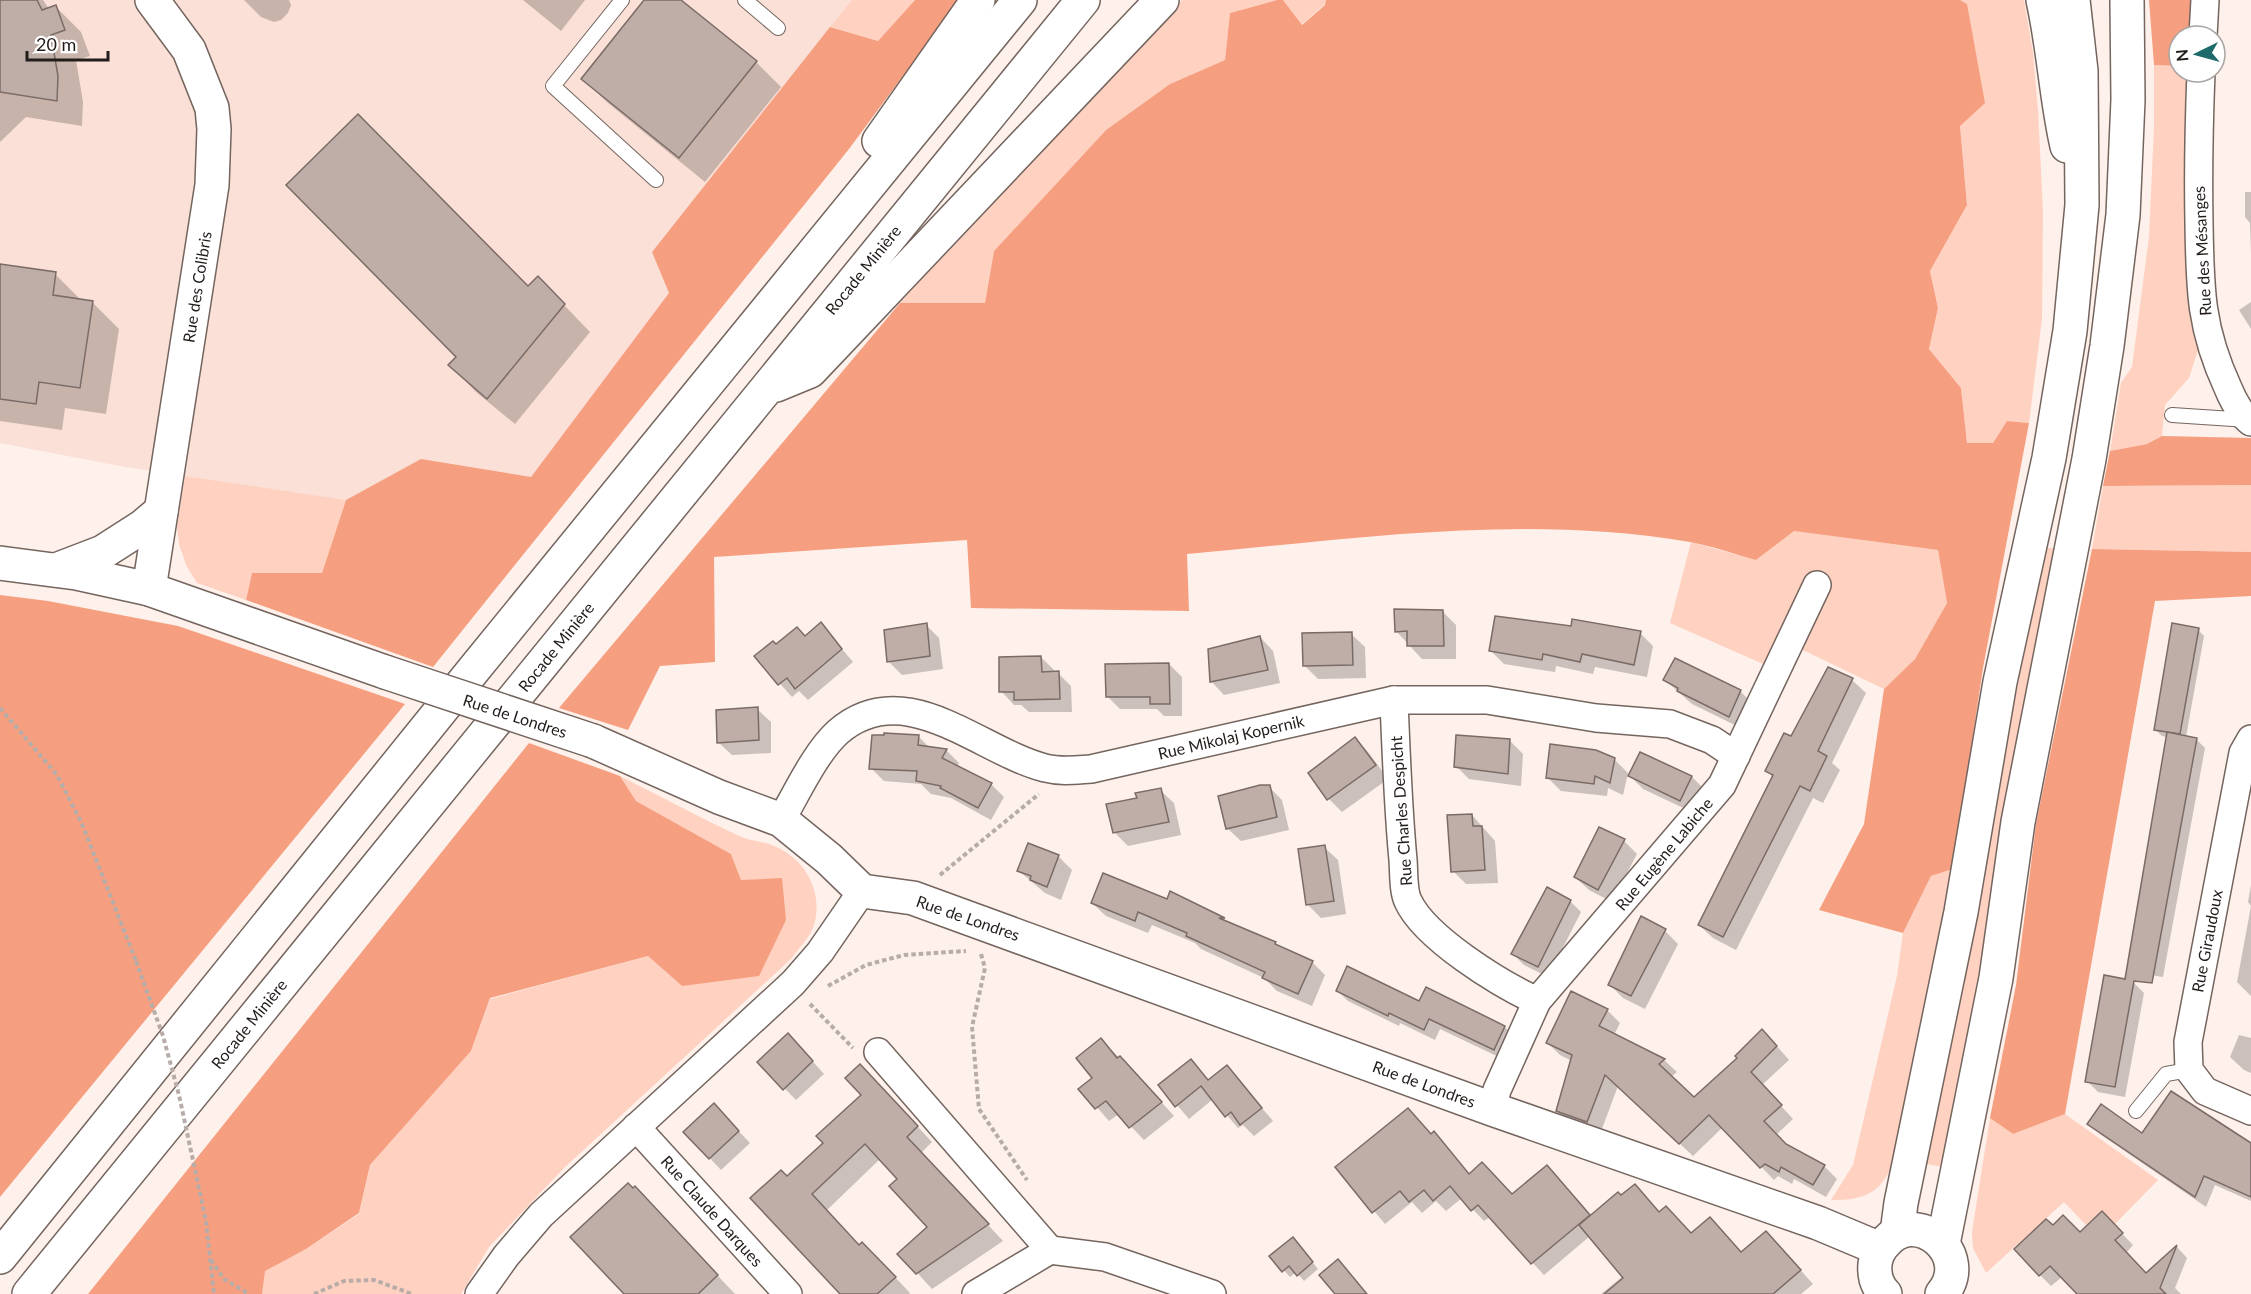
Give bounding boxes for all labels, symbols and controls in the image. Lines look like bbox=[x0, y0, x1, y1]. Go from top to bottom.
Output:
scale bar bbox=[27, 24, 108, 62]
north arrow bbox=[2167, 24, 2227, 84]
text: 20 m bbox=[36, 33, 76, 55]
text: N bbox=[2172, 48, 2192, 62]
street label: Rue des Mésanges bbox=[2189, 186, 2214, 316]
street label: Rocade Minière bbox=[821, 221, 904, 318]
street label: Rue des Colibris bbox=[178, 230, 215, 344]
street label: Rocade Minière bbox=[514, 598, 597, 695]
street label: Rue de Londres bbox=[461, 690, 570, 741]
street label: Rue Mikolaj Kopernik bbox=[1156, 710, 1307, 763]
street label: Rue Charles Despicht bbox=[1386, 735, 1415, 887]
street label: Rue Eugène Labiche bbox=[1611, 794, 1716, 914]
street label: Rue Giraudoux bbox=[2187, 888, 2226, 994]
street label: Rue de Londres bbox=[914, 891, 1022, 944]
street label: Rocade Minière bbox=[207, 975, 290, 1072]
street label: Rue de Londres bbox=[1370, 1056, 1478, 1111]
street label: Rue Claude Darques bbox=[658, 1151, 767, 1270]

